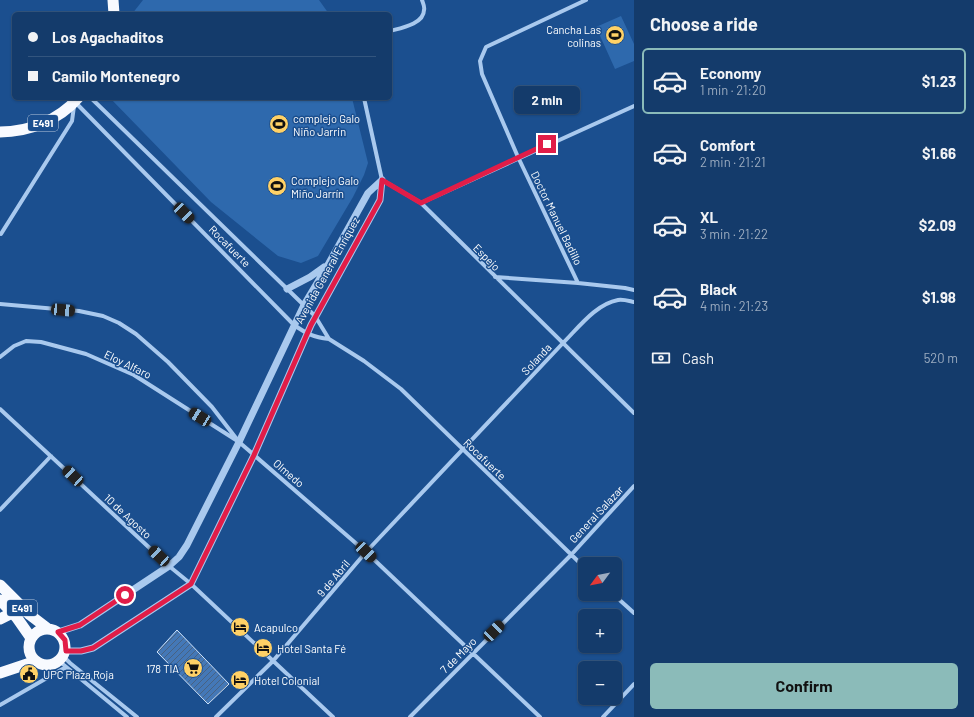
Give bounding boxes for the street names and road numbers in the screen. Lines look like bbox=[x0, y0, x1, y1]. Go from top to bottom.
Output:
road number: E491 bbox=[28, 115, 58, 131]
street label: Doctor Manuel Badillo bbox=[529, 169, 585, 267]
street label: Avenida General Enríquez bbox=[292, 214, 362, 326]
street label: Rocafuerte bbox=[206, 222, 254, 270]
street label: Espejo bbox=[471, 241, 503, 273]
street label: Solanda bbox=[518, 341, 554, 377]
street label: Eloy Alfaro bbox=[102, 347, 154, 381]
street label: Rocafuerte bbox=[461, 436, 509, 482]
street label: Olmedo bbox=[271, 456, 307, 490]
street label: General Salazar bbox=[566, 483, 626, 545]
street label: 10 de Agosto bbox=[102, 491, 154, 541]
street label: 9 de Abril bbox=[314, 557, 352, 599]
road number: E491 bbox=[7, 600, 37, 616]
street label: 7 de Mayo bbox=[437, 634, 479, 676]

